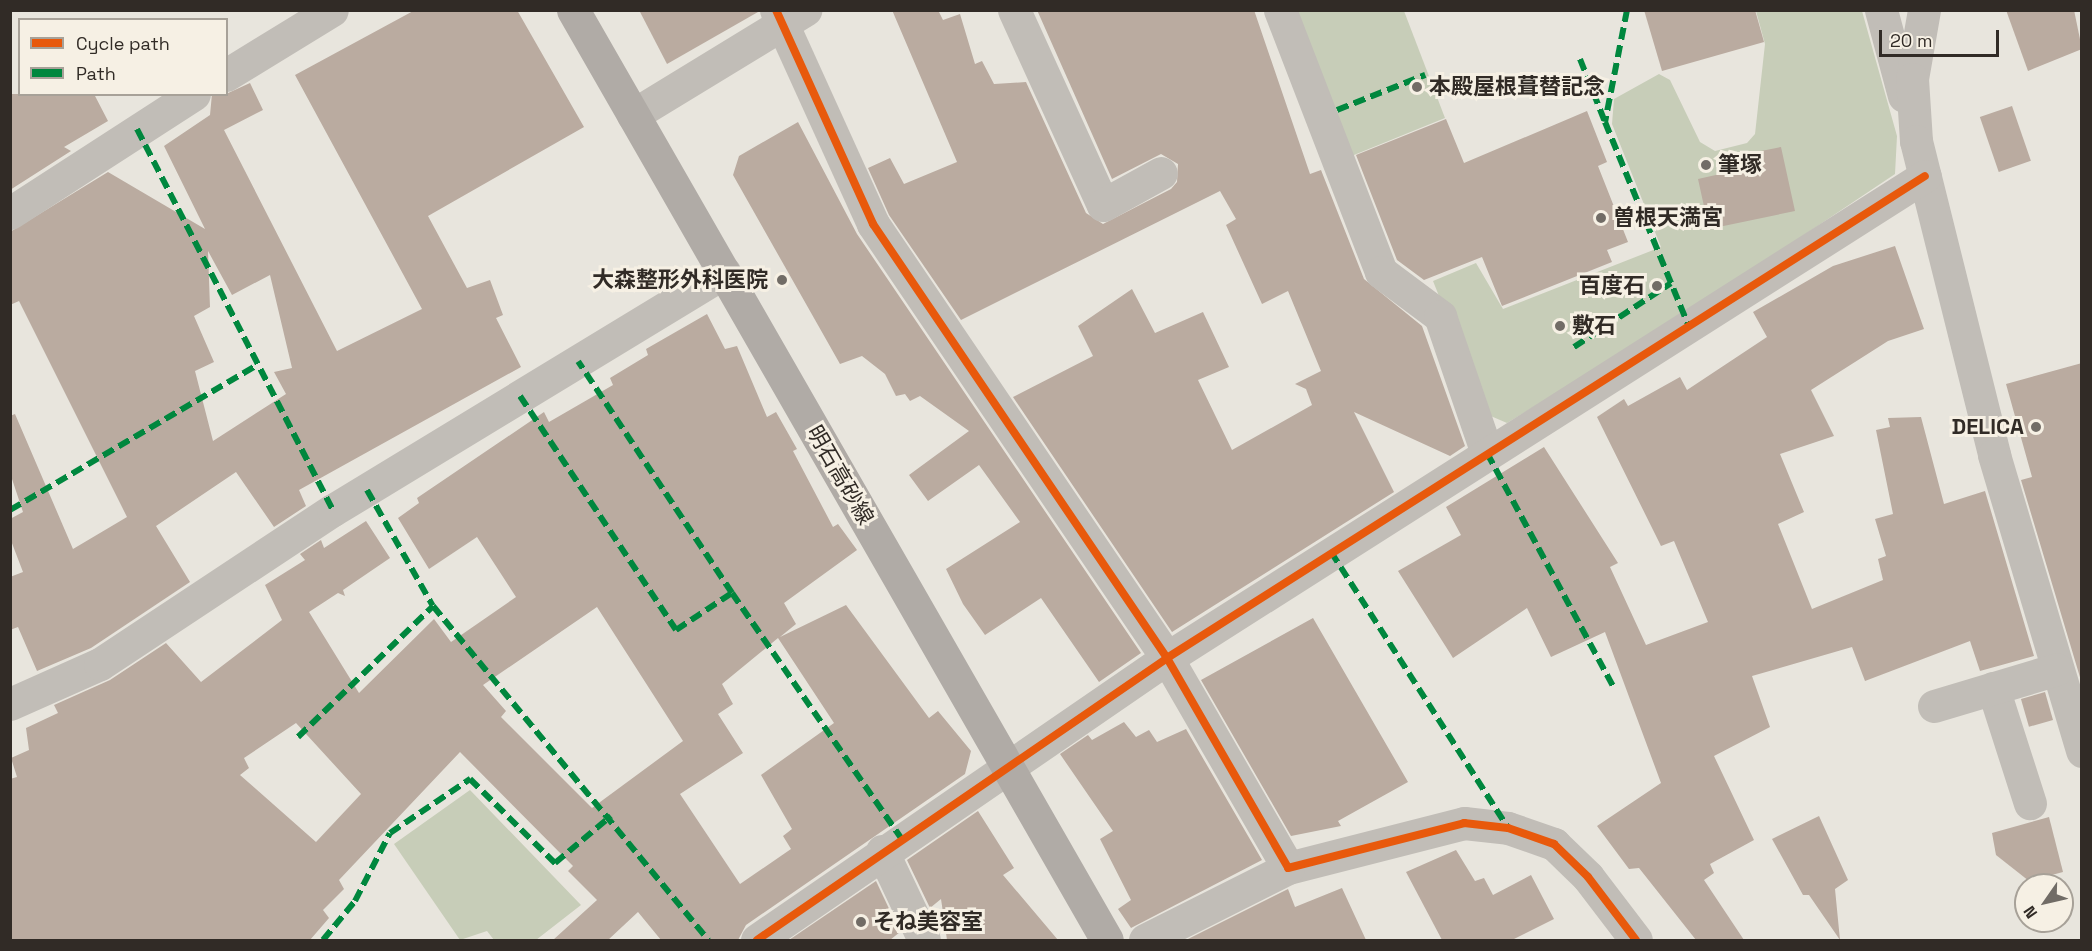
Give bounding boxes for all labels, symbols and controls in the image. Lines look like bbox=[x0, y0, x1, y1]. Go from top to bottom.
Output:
legend bbox=[18, 18, 228, 96]
scale bar bbox=[1882, 18, 2002, 56]
text: 20 m bbox=[1890, 29, 1933, 52]
text: Cycle path bbox=[76, 32, 170, 55]
text: Path bbox=[76, 62, 116, 85]
place label: 本殿屋根葺替記念 bbox=[1429, 74, 1605, 100]
marker: 本殿屋根葺替記念 bbox=[1410, 80, 1424, 94]
place label: 筆塚 bbox=[1718, 152, 1762, 178]
marker: 筆塚 bbox=[1699, 158, 1713, 172]
place label: 曽根天満宮 bbox=[1613, 205, 1723, 231]
marker: 曽根天満宮 bbox=[1594, 211, 1608, 225]
place label: 大森整形外科医院 bbox=[592, 267, 768, 293]
marker: 大森整形外科医院 bbox=[773, 271, 791, 289]
place label: 百度石 bbox=[1579, 273, 1645, 299]
marker: 百度石 bbox=[1650, 279, 1664, 293]
place label: 敷石 bbox=[1572, 313, 1616, 339]
marker: 敷石 bbox=[1553, 319, 1567, 333]
place label: DELICA bbox=[1951, 414, 2024, 440]
marker: DELICA bbox=[2029, 420, 2043, 434]
street label: 明石高砂線 bbox=[801, 421, 879, 529]
north arrow bbox=[2014, 873, 2074, 933]
text: N bbox=[2019, 902, 2042, 923]
place label: そね美容室 bbox=[873, 909, 983, 935]
marker: そね美容室 bbox=[854, 915, 868, 929]

